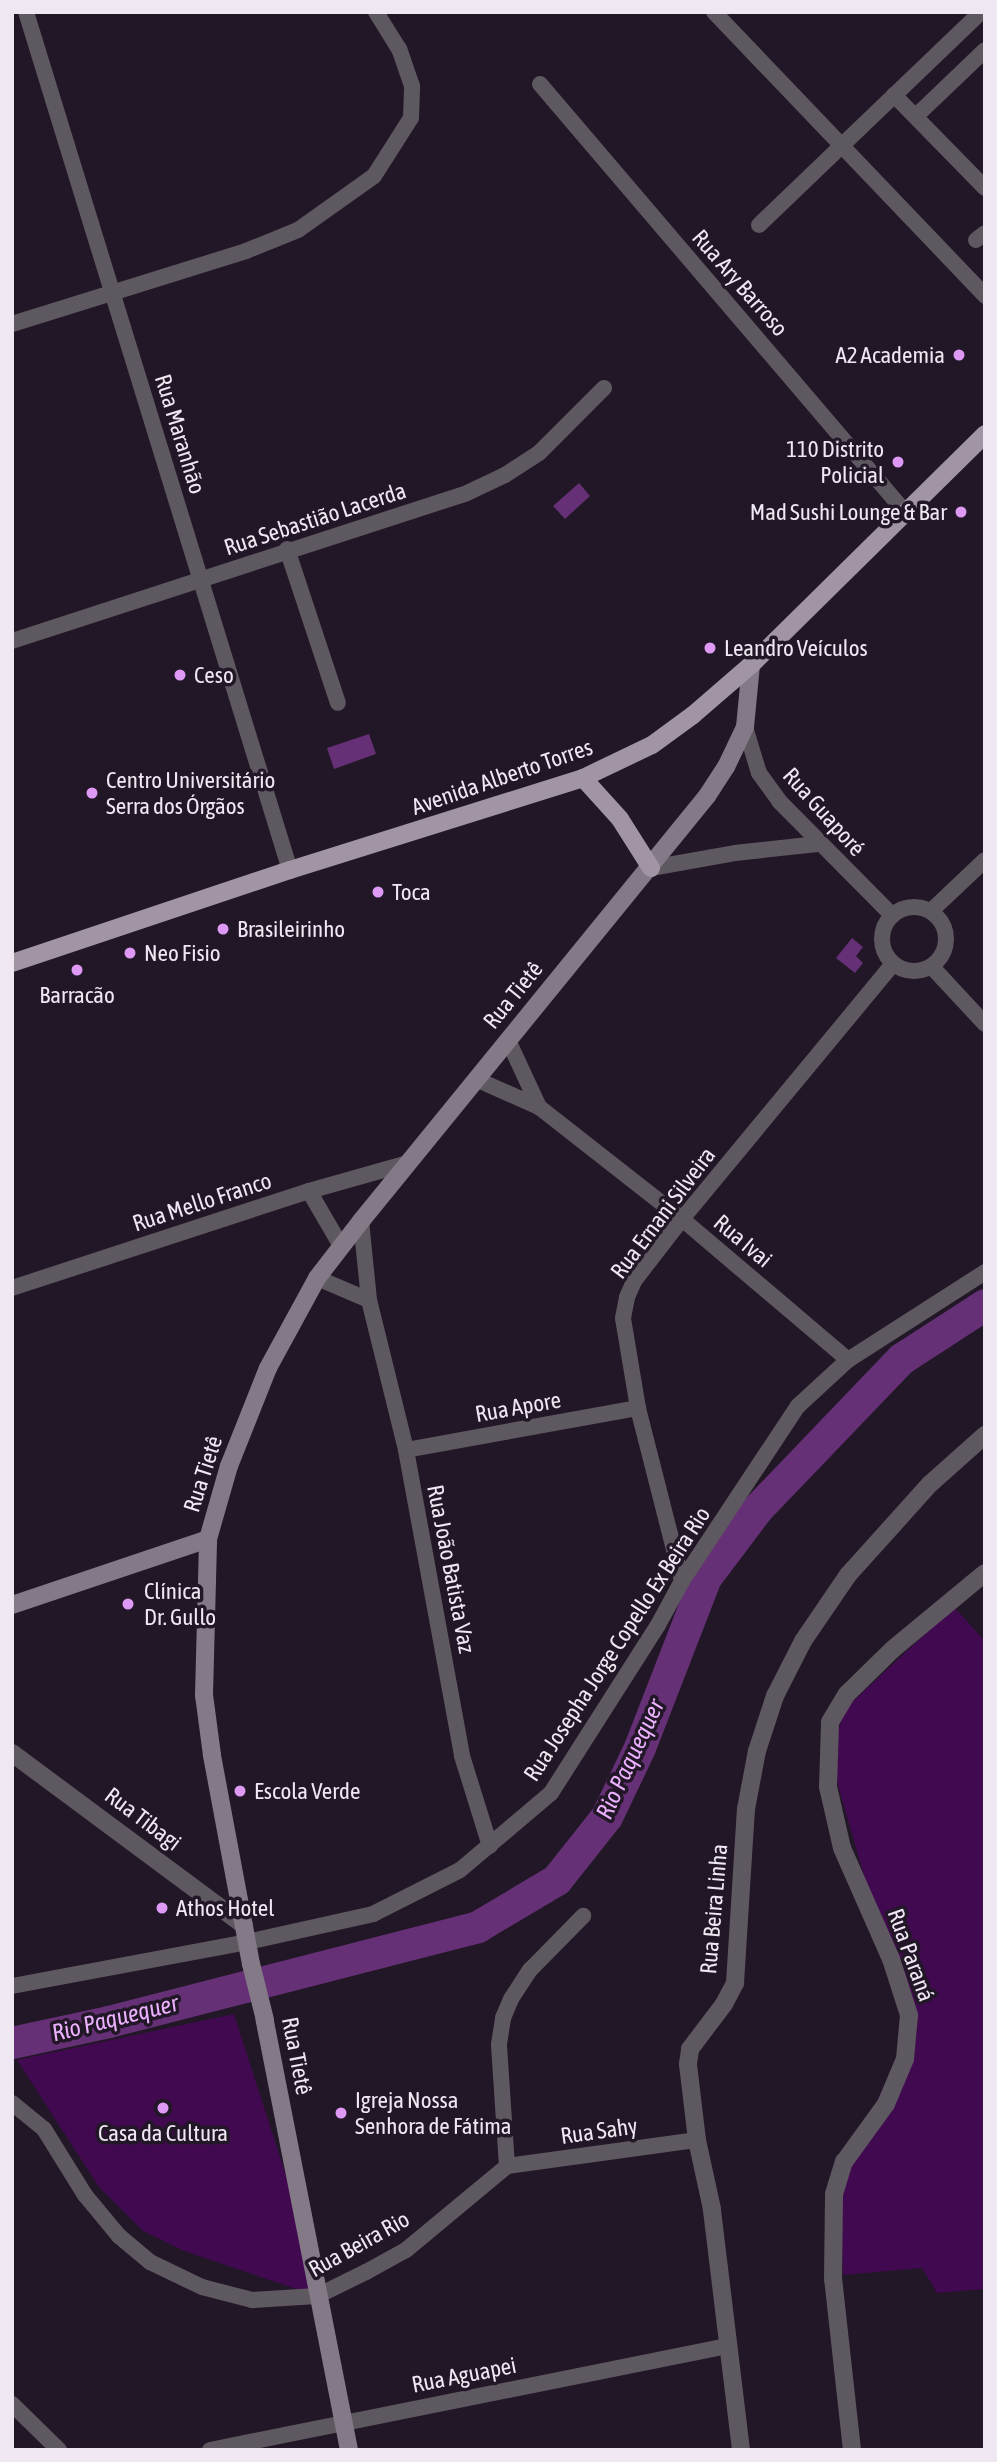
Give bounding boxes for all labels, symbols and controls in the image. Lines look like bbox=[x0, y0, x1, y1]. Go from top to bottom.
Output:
street label: Rua Ary Barroso bbox=[686, 224, 794, 342]
place label: A2 Academia bbox=[835, 341, 945, 369]
marker: A2 Academia bbox=[951, 347, 967, 363]
street label: Rua Maranhão bbox=[149, 371, 211, 497]
place label: 110 Distrito Policial bbox=[786, 435, 884, 489]
marker: 110 Distrito Policial bbox=[890, 454, 906, 470]
street label: Rua Sebastião Lacerda bbox=[220, 477, 410, 561]
place label: Mad Sushi Lounge & Bar bbox=[750, 498, 947, 526]
marker: Mad Sushi Lounge & Bar bbox=[953, 504, 969, 520]
place label: Leandro Veículos bbox=[724, 634, 868, 662]
marker: Leandro Veículos bbox=[702, 640, 718, 656]
place label: Ceso bbox=[194, 661, 234, 689]
marker: Ceso bbox=[172, 667, 188, 683]
street label: Avenida Alberto Torres bbox=[408, 733, 596, 821]
street label: Rua Guaporé bbox=[777, 762, 871, 862]
place label: Centro Universitário Serra dos Órgãos bbox=[106, 766, 275, 820]
marker: Centro Universitário Serra dos Órgãos bbox=[84, 785, 100, 801]
place label: Toca bbox=[392, 878, 431, 906]
marker: Toca bbox=[370, 884, 386, 900]
place label: Brasileirinho bbox=[237, 915, 345, 943]
marker: Brasileirinho bbox=[215, 921, 231, 937]
place label: Neo Fisio bbox=[144, 939, 221, 967]
marker: Neo Fisio bbox=[122, 945, 138, 961]
street label: Rua Tietê bbox=[478, 956, 548, 1034]
marker: Barracão bbox=[69, 962, 85, 978]
place label: Barracão bbox=[39, 981, 115, 1009]
street label: Rua Ernani Silveira bbox=[605, 1142, 721, 1284]
street label: Rua Mello Franco bbox=[129, 1167, 275, 1237]
street label: Rua Ivai bbox=[708, 1209, 778, 1273]
street label: Rua Apore bbox=[473, 1386, 563, 1428]
street label: Rua Tietê bbox=[178, 1432, 228, 1516]
street label: Rua João Batista Vaz bbox=[421, 1482, 481, 1656]
street label: Rua Josepha Jorge Copello Ex Beira Rio bbox=[518, 1502, 716, 1786]
place label: Clínica Dr. Gullo bbox=[144, 1577, 216, 1631]
marker: Clínica Dr. Gullo bbox=[118, 1594, 138, 1614]
water label: Rio Paquequer bbox=[590, 1694, 670, 1824]
place label: Escola Verde bbox=[254, 1777, 360, 1805]
street label: Rua Tibagi bbox=[99, 1781, 187, 1857]
marker: Escola Verde bbox=[232, 1783, 248, 1799]
street label: Rua Beira Linha bbox=[695, 1843, 733, 1975]
place label: Athos Hotel bbox=[176, 1894, 274, 1922]
marker: Athos Hotel bbox=[154, 1900, 170, 1916]
street label: Rua Paraná bbox=[881, 1905, 941, 2005]
water label: Rio Paquequer bbox=[49, 1988, 181, 2048]
street label: Rua Tietê bbox=[276, 2015, 318, 2097]
place label: Igreja Nossa Senhora de Fátima bbox=[355, 2086, 512, 2140]
marker: Casa da Cultura bbox=[155, 2100, 171, 2116]
marker: Igreja Nossa Senhora de Fátima bbox=[333, 2105, 349, 2121]
street label: Rua Sahy bbox=[559, 2112, 639, 2150]
place label: Casa da Cultura bbox=[98, 2119, 228, 2147]
street label: Rua Beira Rio bbox=[304, 2205, 414, 2283]
street label: Rua Aguapei bbox=[409, 2351, 519, 2399]

